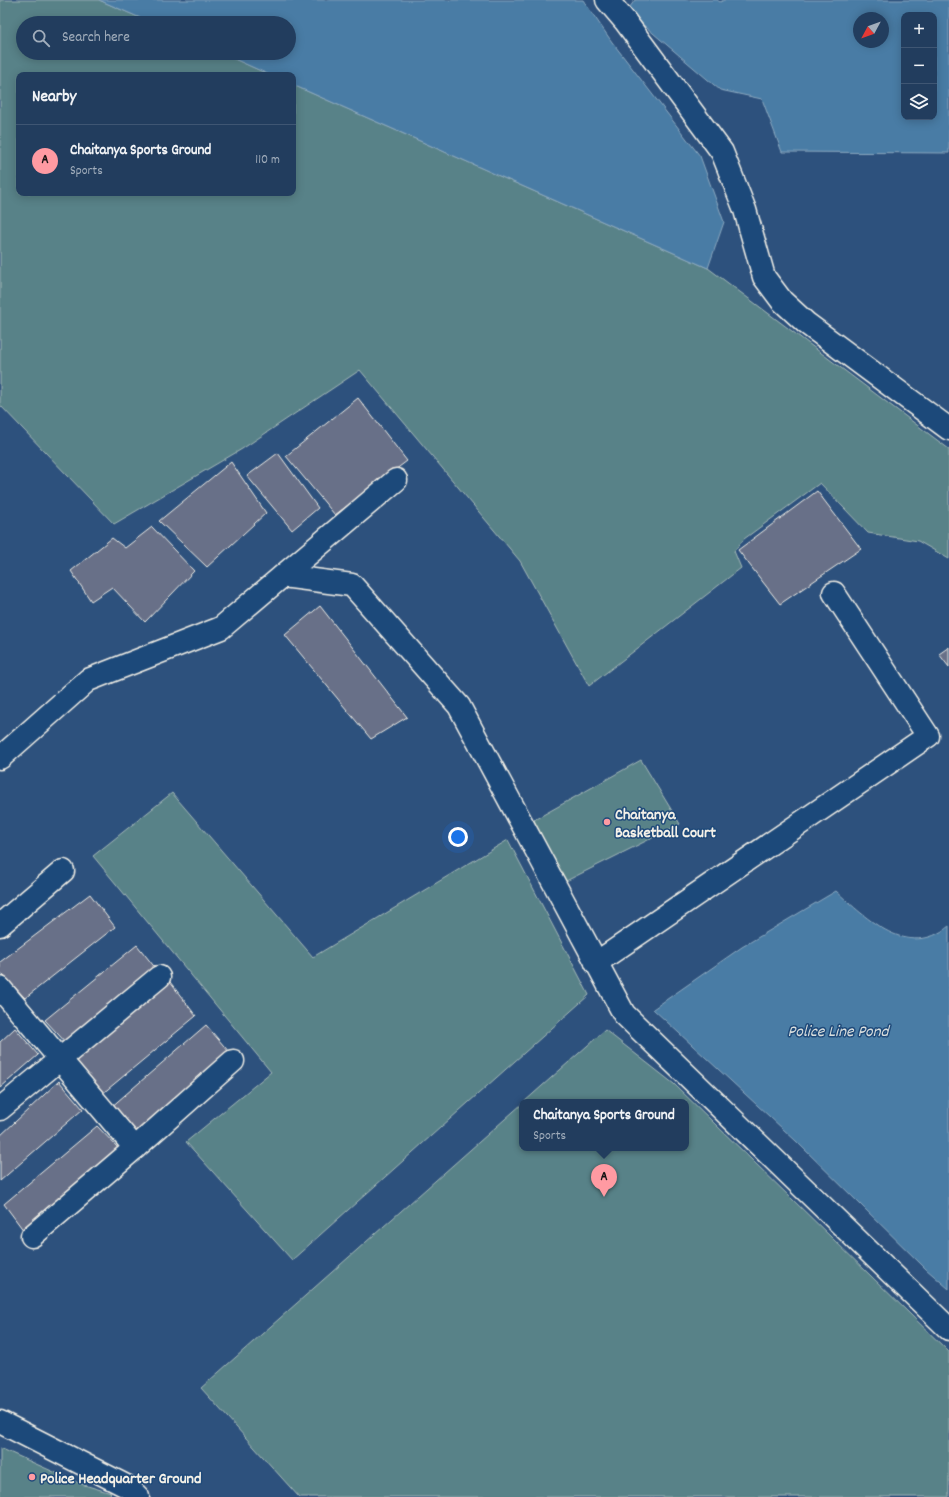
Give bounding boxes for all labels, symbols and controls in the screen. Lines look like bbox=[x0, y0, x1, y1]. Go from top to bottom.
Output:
north arrow bbox=[853, 12, 889, 48]
map controls bbox=[901, 12, 937, 120]
button: + bbox=[901, 12, 937, 48]
search box bbox=[16, 16, 296, 60]
icon: search bbox=[30, 27, 52, 49]
text: Search here bbox=[62, 27, 130, 49]
button: − bbox=[901, 48, 937, 84]
button: layers bbox=[901, 84, 937, 120]
text: Nearby bbox=[32, 86, 76, 110]
text: Chaitanya Sports Ground bbox=[70, 140, 211, 162]
text: A bbox=[41, 151, 49, 170]
text: 110 m bbox=[255, 151, 280, 170]
text: Sports bbox=[70, 162, 103, 181]
place label: Chaitanya Basketball Court bbox=[615, 804, 716, 845]
marker: Chaitanya Basketball Court bbox=[602, 817, 612, 827]
your location bbox=[448, 827, 468, 847]
water label: Police Line Pond bbox=[787, 1021, 891, 1045]
popup bbox=[519, 1099, 689, 1151]
text: Chaitanya Sports Ground bbox=[533, 1105, 675, 1127]
text: Sports bbox=[533, 1127, 566, 1146]
pin: A bbox=[591, 1164, 617, 1197]
place label: Police Headquarter Ground bbox=[40, 1468, 201, 1491]
marker: Police Headquarter Ground bbox=[27, 1472, 37, 1482]

